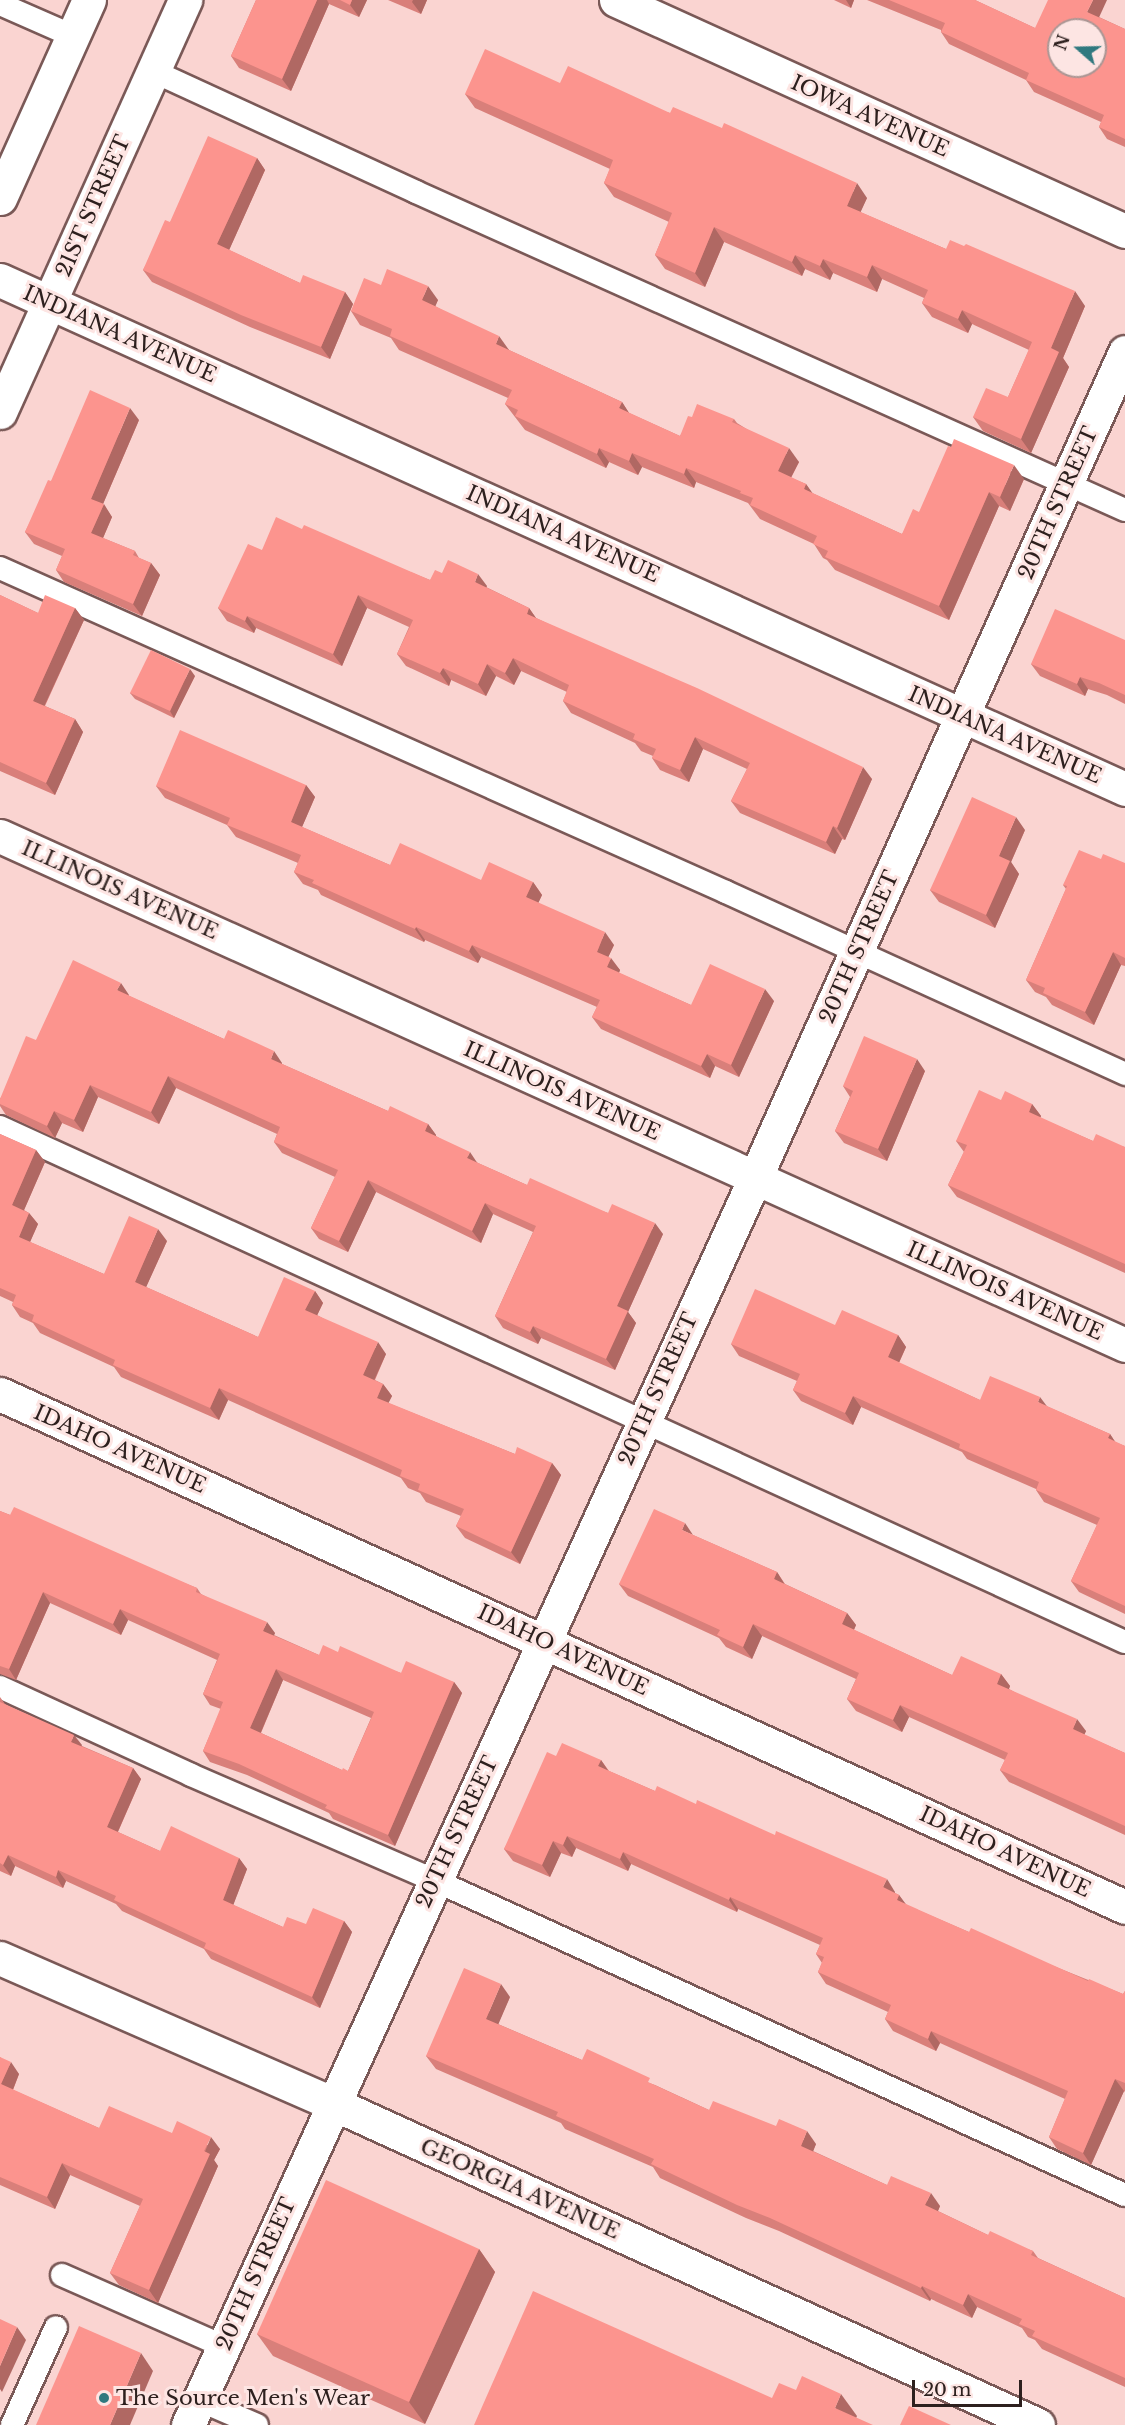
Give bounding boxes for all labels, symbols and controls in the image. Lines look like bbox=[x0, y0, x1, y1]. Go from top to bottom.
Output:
north arrow bbox=[1047, 18, 1107, 78]
text: N bbox=[1050, 32, 1074, 53]
street label: IOWA AVENUE bbox=[786, 70, 954, 162]
street label: 21ST STREET bbox=[50, 131, 136, 281]
street label: INDIANA AVENUE bbox=[19, 280, 221, 388]
street label: 20TH STREET bbox=[1013, 423, 1103, 583]
street label: INDIANA AVENUE bbox=[462, 480, 664, 588]
street label: INDIANA AVENUE bbox=[904, 681, 1106, 789]
street label: ILLINOIS AVENUE bbox=[18, 835, 222, 945]
street label: 20TH STREET bbox=[814, 867, 904, 1027]
street label: ILLINOIS AVENUE bbox=[460, 1036, 664, 1146]
street label: ILLINOIS AVENUE bbox=[903, 1236, 1107, 1346]
street label: 20TH STREET bbox=[613, 1309, 703, 1469]
street label: IDAHO AVENUE bbox=[30, 1400, 210, 1498]
street label: IDAHO AVENUE bbox=[473, 1599, 653, 1701]
street label: 20TH STREET bbox=[411, 1752, 503, 1912]
street label: IDAHO AVENUE bbox=[915, 1801, 1095, 1903]
street label: GEORGIA AVENUE bbox=[416, 2133, 624, 2245]
street label: 20TH STREET bbox=[211, 2194, 301, 2354]
scale bar bbox=[915, 2368, 1024, 2406]
text: 20 m bbox=[923, 2379, 971, 2401]
place label: The Source Men's Wear bbox=[116, 2385, 371, 2411]
marker: The Source Men's Wear bbox=[97, 2391, 111, 2405]

